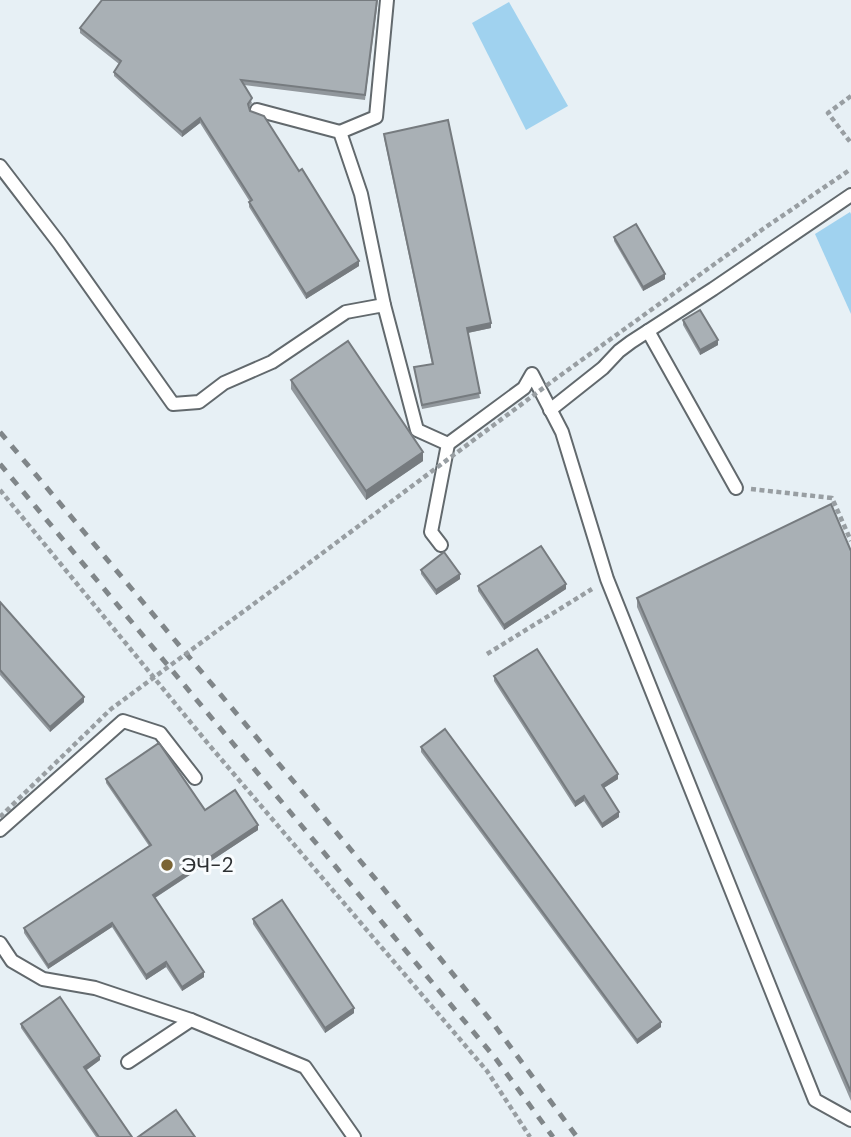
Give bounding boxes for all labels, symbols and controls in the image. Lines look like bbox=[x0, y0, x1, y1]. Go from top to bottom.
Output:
place label: ЭЧ-2 bbox=[181, 851, 234, 879]
marker: ЭЧ-2 bbox=[159, 857, 175, 873]

